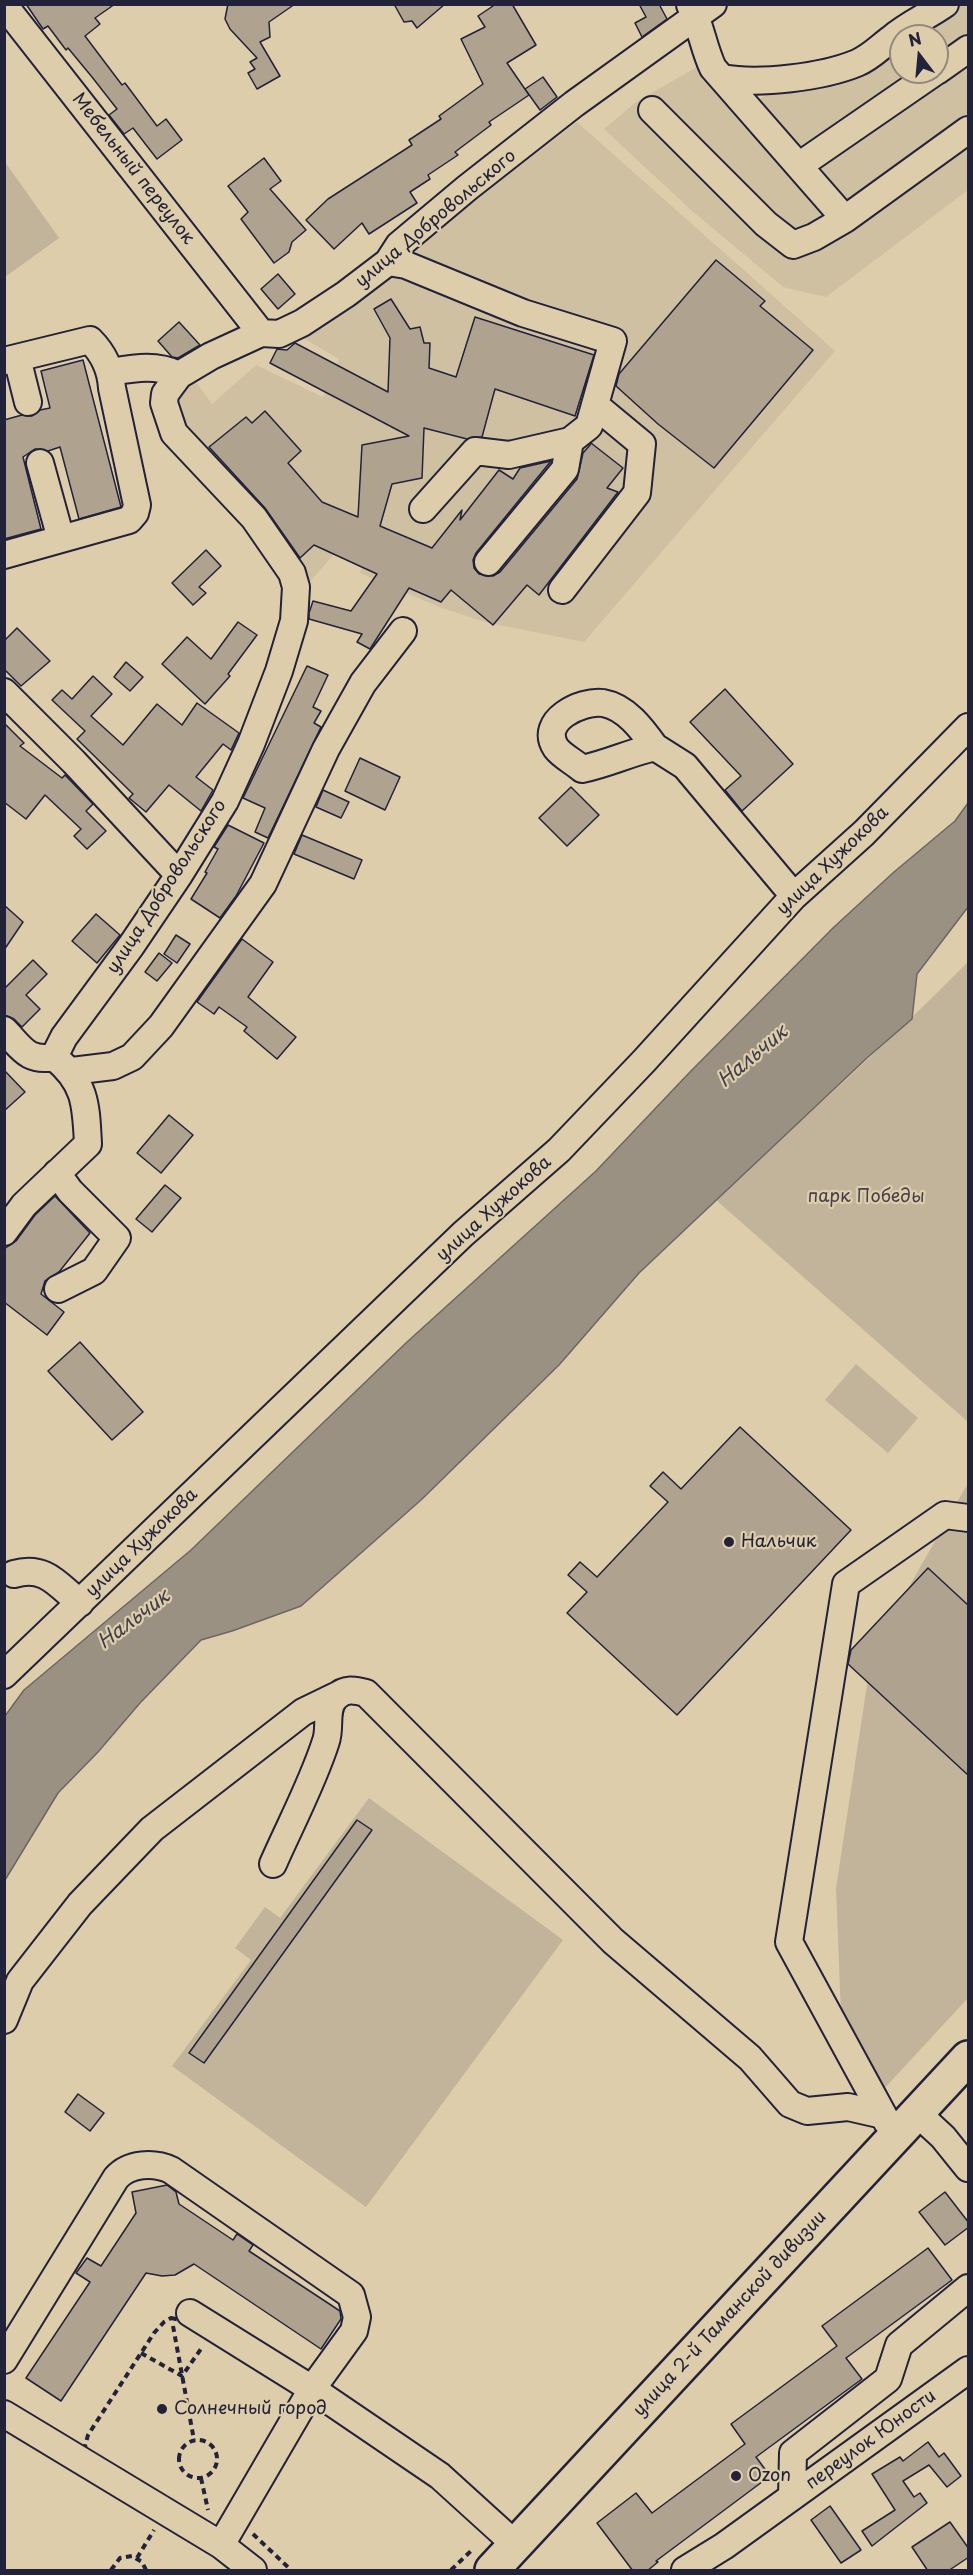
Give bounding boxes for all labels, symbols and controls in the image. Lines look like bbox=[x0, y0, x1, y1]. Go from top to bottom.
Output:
north arrow bbox=[889, 24, 949, 84]
text: N bbox=[905, 25, 924, 52]
street label: Мебельный переулок bbox=[67, 89, 199, 249]
street label: улица Добровольского bbox=[351, 145, 521, 293]
street label: улица Добровольского bbox=[103, 796, 231, 978]
street label: улица Хужокова bbox=[773, 802, 893, 920]
water label: Нальчик bbox=[713, 1021, 793, 1093]
street label: улица Хужокова bbox=[432, 1152, 556, 1266]
park label: парк Победы bbox=[807, 1186, 925, 1208]
street label: улица Хужокова bbox=[82, 1484, 202, 1602]
place label: Нальчик bbox=[741, 1531, 817, 1553]
marker: Нальчик bbox=[722, 1535, 736, 1549]
water label: Нальчик bbox=[93, 1585, 175, 1655]
street label: улица 2-й Таманской дивизии bbox=[629, 2207, 831, 2421]
street label: переулок Юности bbox=[802, 2386, 940, 2494]
place label: Солнечный город bbox=[174, 2398, 327, 2420]
marker: Солнечный город bbox=[155, 2402, 169, 2416]
place label: Ozon bbox=[748, 2465, 791, 2487]
marker: Ozon bbox=[729, 2469, 743, 2483]

